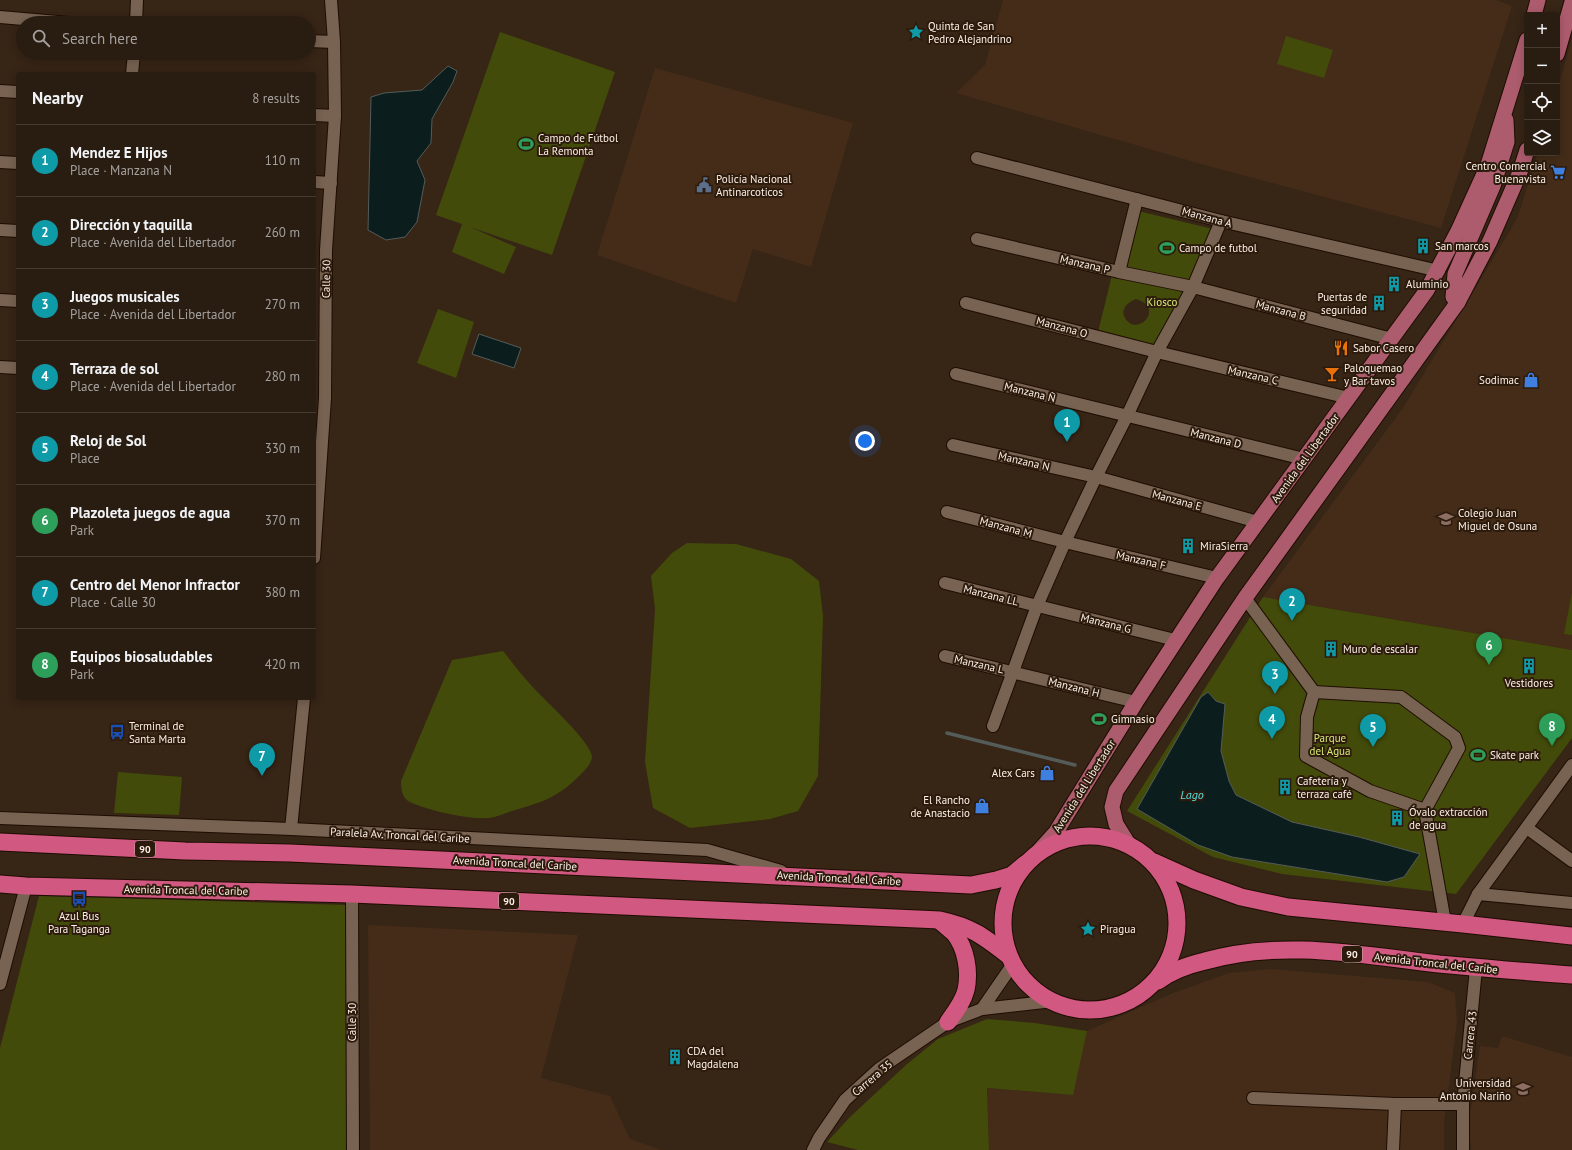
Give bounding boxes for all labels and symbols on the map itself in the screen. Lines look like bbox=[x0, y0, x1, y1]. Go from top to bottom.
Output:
place label: Quinta de San Pedro Alejandrino bbox=[928, 19, 1012, 46]
place icon: Quinta de San Pedro Alejandrino bbox=[907, 23, 925, 41]
place label: Campo de Fútbol La Remonta bbox=[538, 131, 619, 158]
sports icon: Campo de Fútbol La Remonta bbox=[517, 135, 535, 153]
place label: Centro Comercial Buenavista bbox=[1466, 159, 1547, 186]
supermarket icon: Centro Comercial Buenavista bbox=[1549, 163, 1567, 181]
place label: Policía Nacional Antinarcoticos bbox=[716, 172, 792, 199]
public building icon: Policía Nacional Antinarcoticos bbox=[695, 176, 713, 194]
street label: Manzana A bbox=[1181, 204, 1234, 231]
building icon: San marcos bbox=[1414, 237, 1432, 255]
sports icon: Campo de futbol bbox=[1158, 239, 1176, 257]
place label: San marcos bbox=[1435, 239, 1489, 253]
place label: Campo de futbol bbox=[1179, 241, 1258, 255]
street label: Manzana P bbox=[1059, 251, 1111, 277]
street label: Calle 30 bbox=[319, 260, 333, 298]
building icon: Aluminio bbox=[1385, 275, 1403, 293]
place label: Aluminio bbox=[1406, 277, 1448, 291]
place label: Puertas de seguridad bbox=[1317, 290, 1367, 317]
building icon: Puertas de seguridad bbox=[1370, 294, 1388, 312]
park label: Kiosco bbox=[1147, 295, 1177, 309]
street label: Manzana B bbox=[1254, 297, 1308, 323]
street label: Manzana O bbox=[1035, 313, 1089, 341]
restaurant icon: Sabor Casero bbox=[1332, 339, 1350, 357]
place label: Sabor Casero bbox=[1353, 341, 1414, 355]
place label: Paloquemao y Bar tavos bbox=[1344, 361, 1402, 388]
street label: Manzana C bbox=[1226, 362, 1280, 388]
bar icon: Paloquemao y Bar tavos bbox=[1323, 365, 1341, 383]
shop icon: Sodimac bbox=[1522, 371, 1540, 389]
place label: Sodimac bbox=[1479, 373, 1519, 387]
street label: Manzana Ñ bbox=[1003, 379, 1057, 405]
pin: 1 bbox=[1054, 409, 1080, 442]
street label: Avenida del Libertador bbox=[1268, 411, 1342, 505]
street label: Manzana D bbox=[1189, 425, 1243, 451]
your location bbox=[855, 431, 875, 451]
street label: Manzana N bbox=[997, 448, 1051, 474]
street label: Manzana E bbox=[1151, 487, 1203, 513]
place label: Colegio Juan Miguel de Osuna bbox=[1458, 506, 1537, 533]
school or university icon: Colegio Juan Miguel de Osuna bbox=[1437, 510, 1455, 528]
street label: Manzana M bbox=[978, 513, 1034, 541]
building icon: MiraSierra bbox=[1179, 537, 1197, 555]
place label: MiraSierra bbox=[1200, 539, 1248, 553]
street label: Manzana F bbox=[1115, 547, 1168, 573]
street label: Manzana LL bbox=[962, 581, 1020, 609]
pin: 2 bbox=[1279, 588, 1305, 621]
street label: Manzana G bbox=[1079, 610, 1133, 636]
pin: 6 bbox=[1476, 632, 1502, 665]
building icon: Muro de escalar bbox=[1322, 640, 1340, 658]
place label: Muro de escalar bbox=[1343, 642, 1418, 656]
street label: Manzana L bbox=[953, 651, 1006, 677]
building icon: Vestidores bbox=[1520, 657, 1538, 675]
pin: 3 bbox=[1262, 661, 1288, 694]
street label: Manzana H bbox=[1047, 674, 1101, 700]
place label: Vestidores bbox=[1504, 676, 1554, 690]
pin: 4 bbox=[1259, 706, 1285, 739]
sports icon: Gimnasio bbox=[1090, 710, 1108, 728]
place label: Gimnasio bbox=[1111, 712, 1155, 726]
pin: 8 bbox=[1539, 713, 1565, 746]
pin: 5 bbox=[1360, 714, 1386, 747]
place label: Terminal de Santa Marta bbox=[129, 719, 186, 746]
bus stop icon: Terminal de Santa Marta bbox=[108, 723, 126, 741]
park label: Parque del Agua bbox=[1310, 731, 1350, 758]
street label: Avenida del Libertador bbox=[1050, 737, 1118, 835]
pin: 7 bbox=[249, 743, 275, 776]
sports icon: Skate park bbox=[1469, 746, 1487, 764]
place label: Skate park bbox=[1490, 748, 1540, 762]
shop icon: Alex Cars bbox=[1038, 764, 1056, 782]
place label: Alex Cars bbox=[992, 766, 1035, 780]
place label: Cafetería y terraza café bbox=[1297, 774, 1352, 801]
building icon: Cafetería y terraza café bbox=[1276, 778, 1294, 796]
water label: Lago bbox=[1180, 787, 1204, 802]
place label: El Rancho de Anastacio bbox=[910, 793, 970, 820]
shop icon: El Rancho de Anastacio bbox=[973, 797, 991, 815]
place label: Óvalo extracción de agua bbox=[1409, 805, 1488, 832]
building icon: Óvalo extracción de agua bbox=[1388, 809, 1406, 827]
street label: Paralela Av. Troncal del Caribe bbox=[330, 824, 471, 846]
road number: 90 bbox=[135, 841, 155, 857]
street label: Avenida Troncal del Caribe bbox=[453, 853, 578, 873]
street label: Avenida Troncal del Caribe bbox=[777, 868, 902, 888]
street label: Avenida Troncal del Caribe bbox=[124, 882, 249, 898]
bus stop icon: Azul Bus Para Taganga bbox=[70, 890, 88, 908]
road number: 90 bbox=[499, 893, 519, 909]
place label: Azul Bus Para Taganga bbox=[48, 909, 110, 936]
place icon: Piragua bbox=[1079, 920, 1097, 938]
place label: Piragua bbox=[1100, 922, 1136, 936]
road number: 90 bbox=[1342, 946, 1362, 962]
street label: Avenida Troncal del Caribe bbox=[1373, 950, 1499, 977]
street label: Calle 30 bbox=[345, 1003, 359, 1041]
street label: Carrera 43 bbox=[1460, 1010, 1480, 1060]
place label: CDA del Magdalena bbox=[687, 1044, 739, 1071]
building icon: CDA del Magdalena bbox=[666, 1048, 684, 1066]
street label: Carrera 35 bbox=[849, 1057, 895, 1099]
place label: Universidad Antonio Nariño bbox=[1440, 1076, 1511, 1103]
school or university icon: Universidad Antonio Nariño bbox=[1514, 1080, 1532, 1098]

